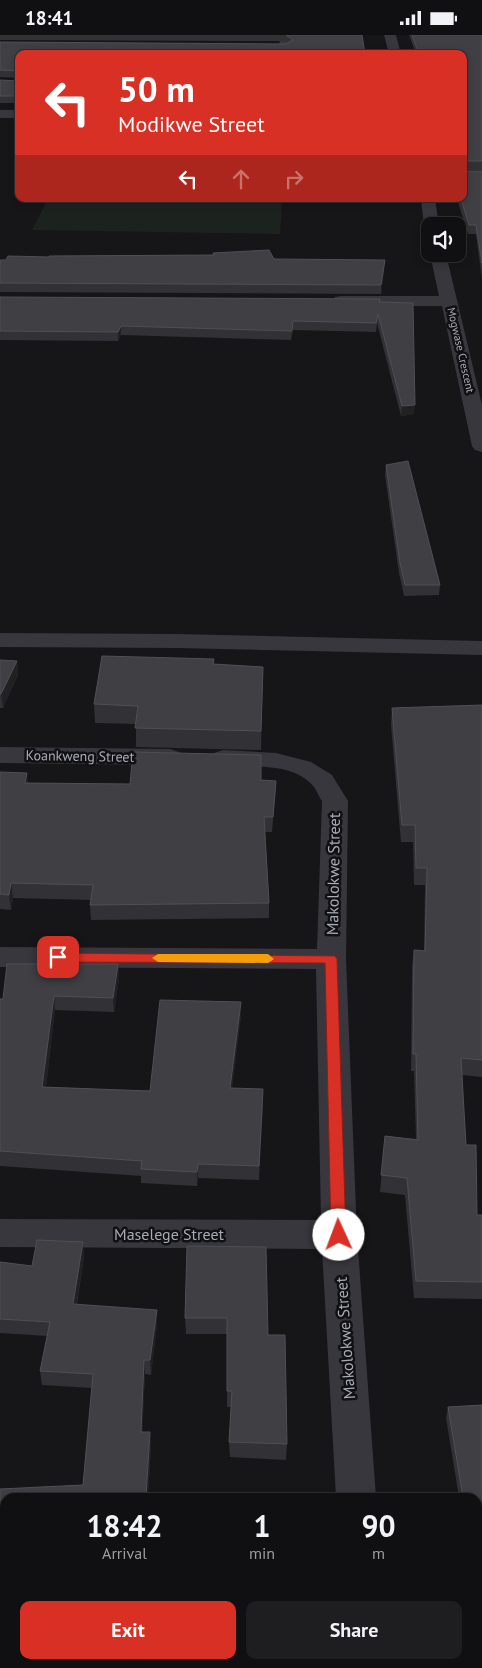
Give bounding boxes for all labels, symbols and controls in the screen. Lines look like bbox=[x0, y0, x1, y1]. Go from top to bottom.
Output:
text: 18:41 bbox=[25, 6, 73, 30]
text: 50 m bbox=[118, 66, 195, 112]
icon: left bbox=[35, 70, 100, 135]
text: Modikwe Street bbox=[118, 110, 265, 138]
icon: left bbox=[174, 165, 202, 193]
icon: ahead bbox=[227, 165, 255, 193]
icon: right bbox=[280, 165, 308, 193]
map controls bbox=[421, 217, 466, 262]
button: sound bbox=[421, 217, 466, 262]
street label: Mogwase Crescent bbox=[444, 306, 478, 394]
street label: Koankweng Street bbox=[26, 746, 135, 766]
street label: Makolokwe Street bbox=[322, 812, 344, 935]
pin bbox=[37, 936, 79, 978]
icon: arrive bbox=[44, 943, 72, 971]
position arrow bbox=[312, 1208, 364, 1260]
street label: Maselege Street bbox=[114, 1224, 225, 1244]
street label: Makolokwe Street bbox=[331, 1276, 359, 1400]
text: 18:42 bbox=[86, 1506, 163, 1545]
text: 1 bbox=[254, 1506, 271, 1545]
text: 90 bbox=[361, 1506, 396, 1545]
text: Arrival bbox=[102, 1543, 147, 1563]
text: min bbox=[249, 1543, 275, 1563]
text: m bbox=[372, 1543, 385, 1563]
button: Exit bbox=[20, 1601, 236, 1659]
button: Share bbox=[246, 1601, 462, 1659]

